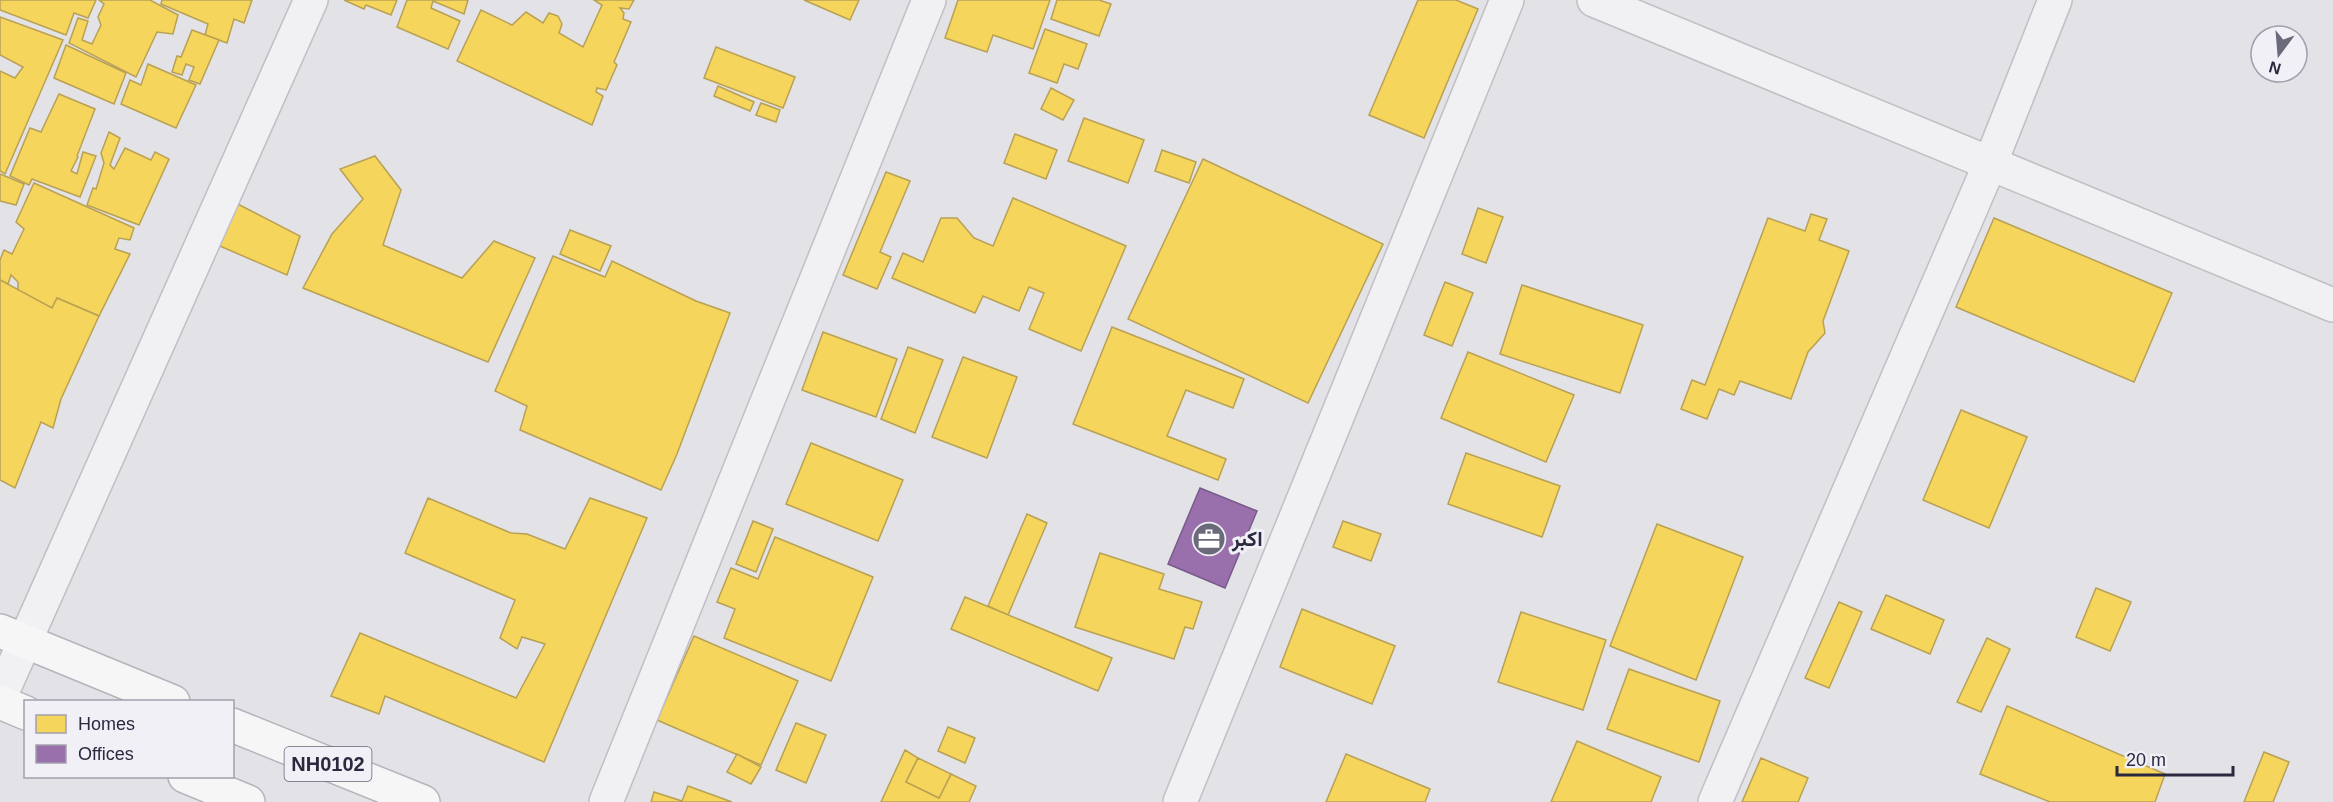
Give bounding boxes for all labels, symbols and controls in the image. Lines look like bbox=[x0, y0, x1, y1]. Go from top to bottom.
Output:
north arrow bbox=[2249, 24, 2309, 84]
text: N bbox=[2267, 58, 2283, 78]
office icon: اکبر bbox=[1191, 521, 1227, 557]
place label: اکبر bbox=[1231, 527, 1263, 552]
legend bbox=[24, 700, 234, 778]
text: Homes bbox=[78, 714, 135, 734]
scale bar bbox=[2117, 739, 2232, 777]
text: Offices bbox=[78, 744, 134, 764]
road number: NH0102 bbox=[284, 747, 372, 781]
text: 20 m bbox=[2126, 750, 2166, 770]

